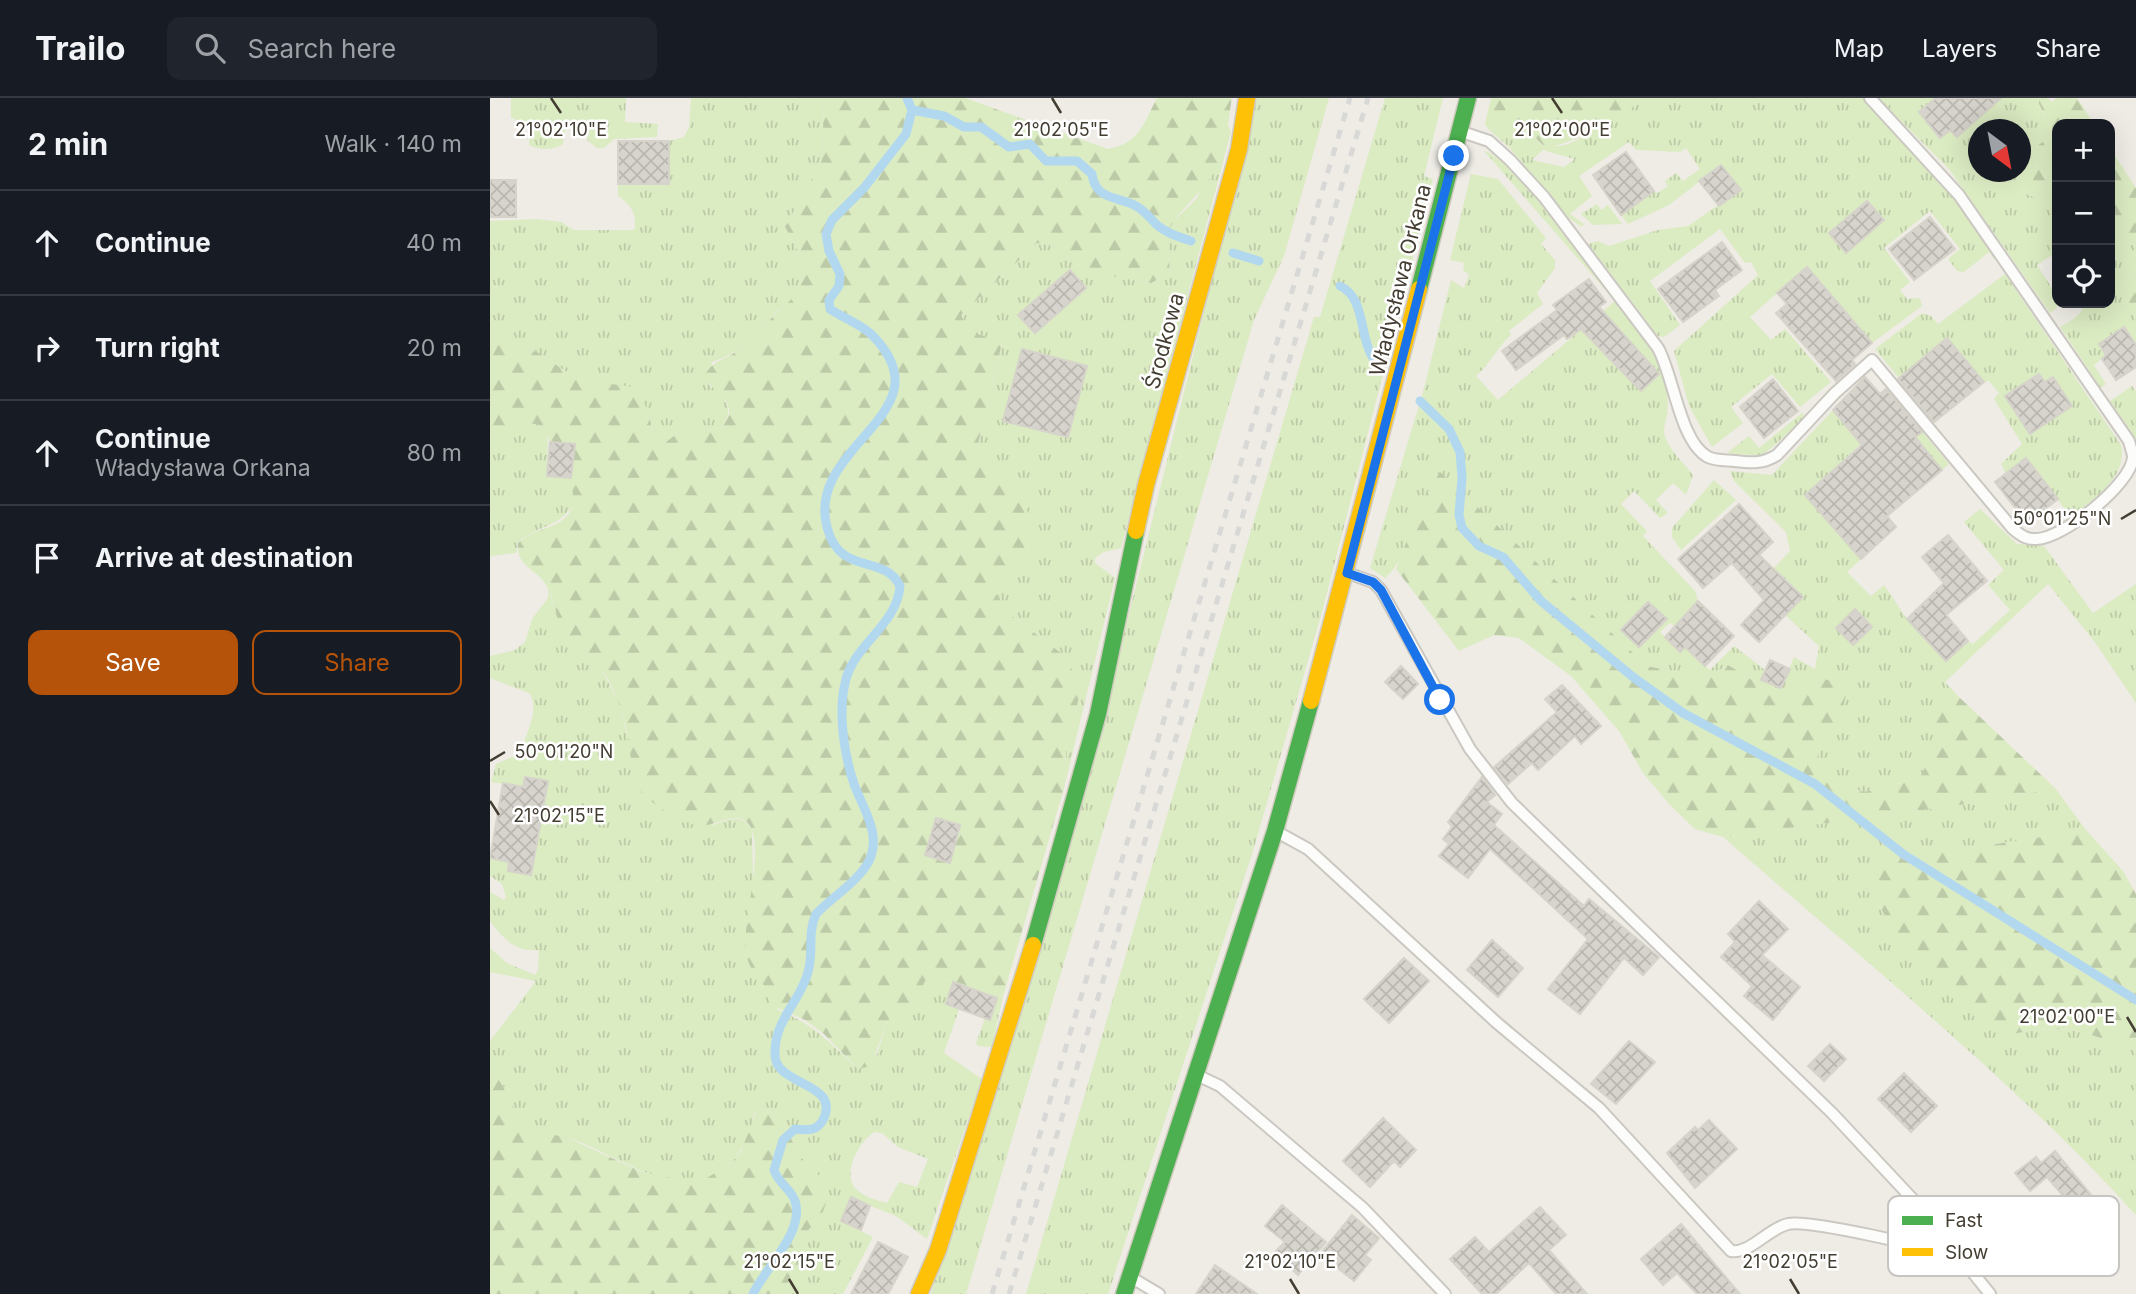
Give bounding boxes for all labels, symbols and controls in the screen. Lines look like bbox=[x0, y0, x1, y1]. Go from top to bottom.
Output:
search box bbox=[167, 17, 657, 80]
text: Trailo bbox=[35, 28, 125, 68]
icon: search bbox=[191, 29, 229, 67]
text: Search here bbox=[247, 33, 396, 64]
text: Map bbox=[1834, 34, 1884, 63]
text: Layers bbox=[1922, 34, 1997, 63]
text: Share bbox=[2035, 34, 2101, 63]
text: 21°02'10"E bbox=[515, 119, 607, 140]
text: 21°02'05"E bbox=[1013, 119, 1109, 140]
text: 21°02'00"E bbox=[1514, 119, 1610, 140]
north arrow bbox=[1968, 119, 2031, 182]
map controls bbox=[2052, 119, 2115, 308]
button: + bbox=[2052, 119, 2115, 182]
text: 2 min bbox=[28, 126, 108, 162]
text: Walk · 140 m bbox=[324, 130, 462, 158]
route end bbox=[1438, 140, 1469, 171]
street label: Władysława Orkana bbox=[1364, 181, 1436, 379]
button: − bbox=[2052, 182, 2115, 245]
icon: ahead bbox=[28, 224, 66, 262]
text: Continue bbox=[95, 227, 211, 258]
text: 40 m bbox=[406, 229, 462, 257]
button: locate bbox=[2052, 245, 2115, 308]
street label: Środkowa bbox=[1138, 290, 1189, 392]
icon: right bbox=[28, 329, 66, 367]
text: Turn right bbox=[95, 332, 220, 363]
text: 20 m bbox=[407, 334, 462, 362]
text: Continue bbox=[95, 423, 211, 454]
icon: ahead bbox=[28, 434, 66, 472]
text: 80 m bbox=[407, 439, 462, 467]
text: Władysława Orkana bbox=[95, 454, 311, 482]
text: 50°01'25"N bbox=[2013, 508, 2111, 529]
icon: arrive bbox=[28, 539, 66, 577]
text: Arrive at destination bbox=[95, 542, 354, 573]
button: Save bbox=[28, 630, 238, 695]
button: Share bbox=[252, 630, 462, 695]
route start bbox=[1424, 684, 1455, 715]
text: 50°01'20"N bbox=[515, 741, 613, 762]
text: 21°02'15"E bbox=[513, 805, 605, 826]
text: 21°02'00"E bbox=[2019, 1006, 2115, 1027]
legend bbox=[1888, 1196, 2119, 1276]
text: Fast bbox=[1945, 1209, 1983, 1232]
text: Slow bbox=[1945, 1241, 1988, 1264]
text: 21°02'15"E bbox=[743, 1251, 835, 1272]
text: 21°02'10"E bbox=[1244, 1251, 1336, 1272]
text: 21°02'05"E bbox=[1742, 1251, 1838, 1272]

